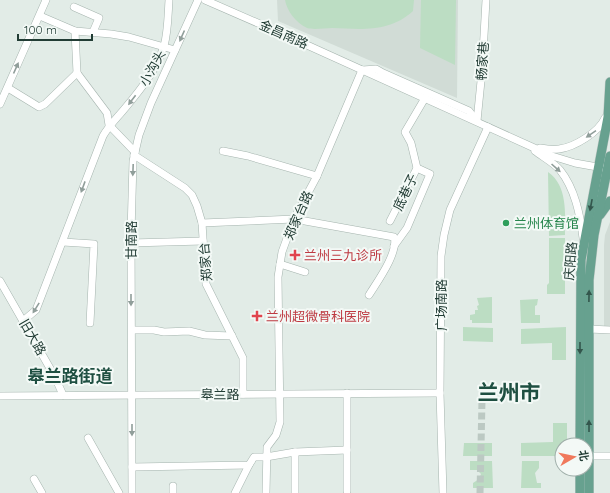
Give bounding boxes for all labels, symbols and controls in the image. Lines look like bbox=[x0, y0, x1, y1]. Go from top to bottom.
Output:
scale bar bbox=[18, 16, 92, 42]
street label: 金昌南路 bbox=[257, 16, 311, 52]
text: 100 m bbox=[24, 22, 57, 37]
one-way arrow bbox=[179, 30, 185, 41]
street label: 畅家巷 bbox=[473, 41, 491, 81]
street label: 小沟头 bbox=[136, 47, 168, 89]
one-way arrow bbox=[14, 62, 20, 74]
one-way arrow bbox=[128, 94, 136, 105]
one-way arrow bbox=[586, 130, 596, 138]
one-way arrow bbox=[551, 163, 561, 172]
one-way arrow bbox=[129, 164, 136, 176]
street label: 底巷子 bbox=[389, 171, 421, 213]
one-way arrow bbox=[80, 182, 86, 194]
street label: 郑家台路 bbox=[280, 188, 316, 242]
one-way arrow bbox=[587, 199, 593, 211]
place label: 兰州体育馆 bbox=[514, 215, 579, 231]
marker: 兰州体育馆 bbox=[501, 218, 511, 228]
street label: 甘南路 bbox=[123, 220, 139, 260]
street label: 庆阳路 bbox=[560, 241, 580, 281]
street label: 郑家台 bbox=[195, 242, 215, 282]
place label: 兰州三九诊所 bbox=[304, 247, 382, 263]
marker: 兰州三九诊所 bbox=[289, 249, 301, 261]
street label: 广场南路 bbox=[433, 279, 449, 331]
one-way arrow bbox=[586, 289, 592, 302]
one-way arrow bbox=[128, 294, 135, 306]
one-way arrow bbox=[32, 303, 40, 313]
place label: 兰州超微骨科医院 bbox=[266, 308, 370, 324]
marker: 兰州超微骨科医院 bbox=[251, 310, 263, 322]
street label: 旧大路 bbox=[16, 316, 50, 358]
one-way arrow bbox=[577, 342, 583, 355]
district label: 皋兰路街道 bbox=[28, 365, 113, 386]
district label: 兰州市 bbox=[478, 379, 541, 405]
street label: 皋兰路 bbox=[200, 386, 240, 402]
one-way arrow bbox=[586, 419, 592, 432]
one-way arrow bbox=[129, 424, 135, 437]
north arrow bbox=[554, 437, 594, 477]
text: 北 bbox=[576, 449, 592, 462]

